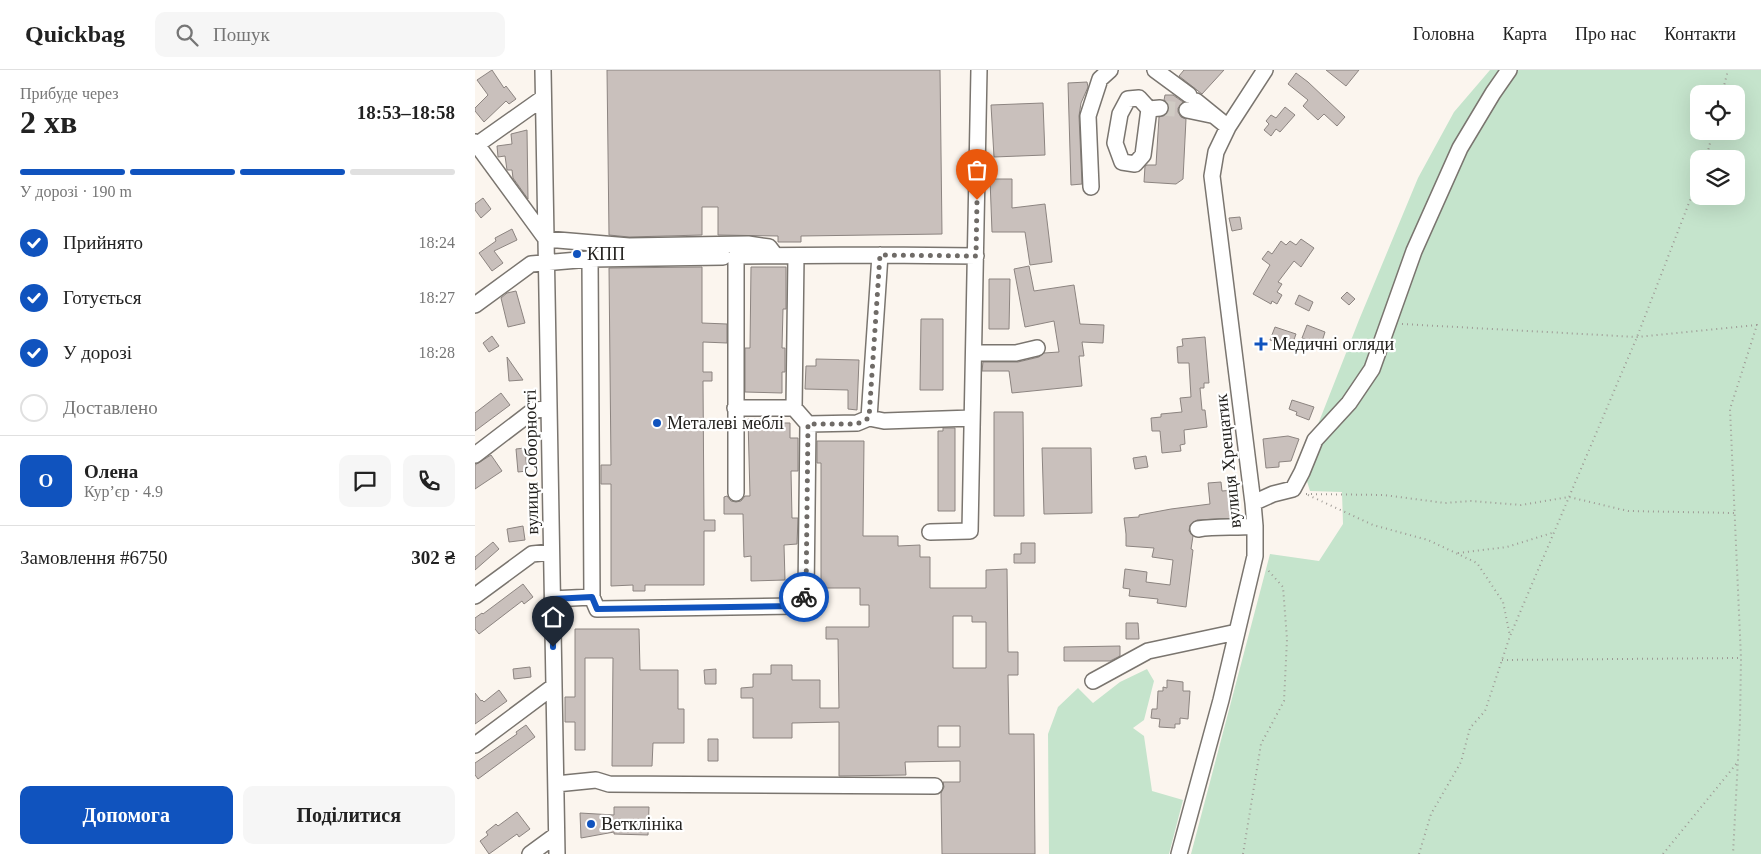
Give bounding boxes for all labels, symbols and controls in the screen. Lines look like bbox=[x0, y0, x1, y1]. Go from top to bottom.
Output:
search box bbox=[155, 12, 505, 57]
text: Quickbag bbox=[25, 21, 125, 47]
icon: search bbox=[173, 21, 201, 49]
text: Пошук bbox=[213, 24, 270, 45]
text: Головна bbox=[1413, 24, 1474, 44]
text: Карта bbox=[1502, 24, 1547, 44]
text: Про нас bbox=[1575, 24, 1636, 44]
text: Контакти bbox=[1664, 24, 1736, 44]
text: Прибуде через bbox=[20, 85, 119, 102]
map controls bbox=[1690, 85, 1745, 205]
button: locate bbox=[1690, 85, 1745, 140]
text: 18:53–18:58 bbox=[357, 102, 455, 123]
text: 2 хв bbox=[20, 104, 77, 140]
pin bbox=[956, 149, 998, 200]
button: layers bbox=[1690, 150, 1745, 205]
icon: bag bbox=[963, 156, 991, 184]
text: У дорозі · 190 m bbox=[20, 183, 132, 200]
icon: check bbox=[20, 229, 48, 257]
text: Прийнято bbox=[63, 232, 143, 253]
text: 18:24 bbox=[419, 234, 455, 251]
place label: КПП bbox=[587, 244, 625, 264]
marker: КПП bbox=[571, 248, 583, 260]
icon: check bbox=[20, 284, 48, 312]
text: Готується bbox=[63, 287, 141, 308]
text: 18:27 bbox=[419, 289, 455, 306]
place label: Медичні огляди bbox=[1272, 334, 1394, 354]
marker: Медичні огляди bbox=[1254, 337, 1268, 351]
icon: check bbox=[20, 339, 48, 367]
text: У дорозі bbox=[63, 342, 132, 363]
text: 18:28 bbox=[419, 344, 455, 361]
street label: вулиця Соборності bbox=[520, 389, 542, 535]
street label: вулиця Хрещатик bbox=[1211, 393, 1245, 529]
text: Доставлено bbox=[63, 397, 158, 418]
place label: Металеві меблі bbox=[667, 413, 784, 433]
marker: Металеві меблі bbox=[651, 417, 663, 429]
button: chat bbox=[339, 455, 391, 507]
button: phone bbox=[403, 455, 455, 507]
text: Олена bbox=[84, 461, 138, 482]
text: О bbox=[39, 470, 53, 491]
text: Кур’єр · 4.9 bbox=[84, 483, 163, 500]
text: Замовлення #6750 bbox=[20, 547, 167, 568]
text: 302 ₴ bbox=[411, 547, 455, 568]
courier bbox=[779, 572, 829, 622]
icon: bike bbox=[790, 583, 818, 611]
pin bbox=[532, 596, 574, 647]
icon: home bbox=[539, 603, 567, 631]
button: Допомога bbox=[20, 786, 233, 844]
button: Поділитися bbox=[243, 786, 455, 844]
place label: Ветклініка bbox=[601, 814, 683, 834]
marker: Ветклініка bbox=[585, 818, 597, 830]

